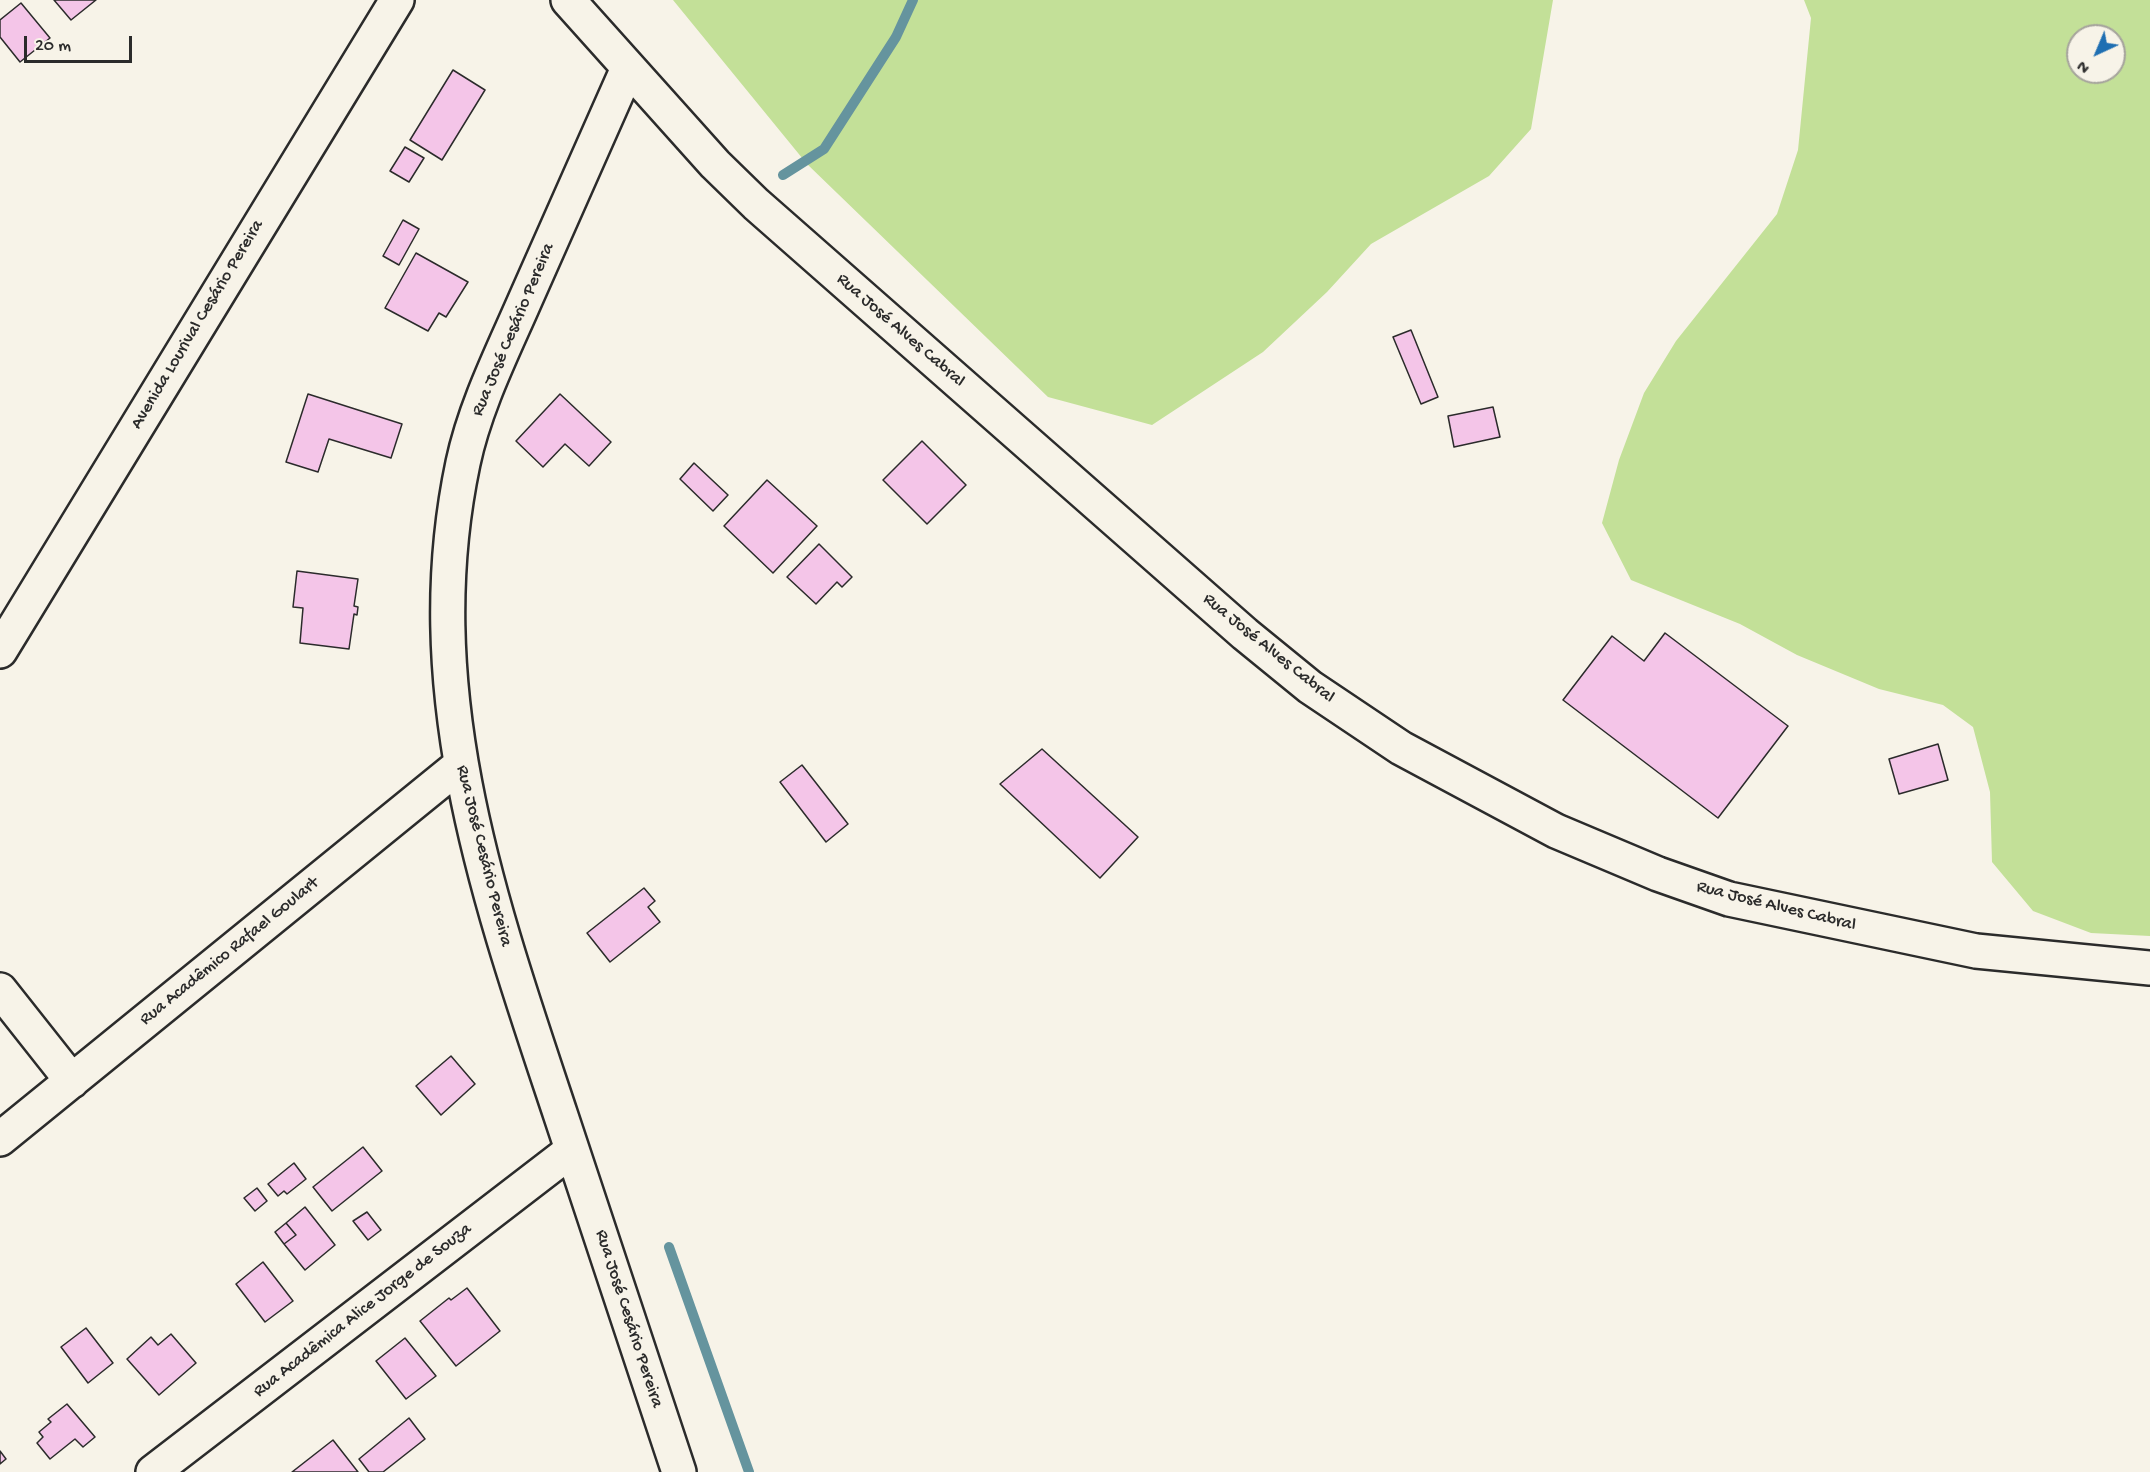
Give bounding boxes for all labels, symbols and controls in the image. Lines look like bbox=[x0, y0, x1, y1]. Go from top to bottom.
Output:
scale bar bbox=[27, 24, 135, 62]
north arrow bbox=[2066, 24, 2126, 84]
text: 20 m bbox=[35, 36, 71, 57]
text: N bbox=[2074, 55, 2095, 76]
street label: Avenida Lourival Cesário Pereira bbox=[127, 216, 269, 434]
street label: Rua José Cesário Pereira bbox=[468, 240, 560, 420]
street label: Rua José Alves Cabral bbox=[831, 269, 969, 393]
street label: Rua José Alves Cabral bbox=[1198, 589, 1338, 709]
street label: Rua José Cesário Pereira bbox=[450, 763, 516, 949]
street label: Rua Acadêmico Rafael Goulart bbox=[136, 873, 324, 1031]
street label: Rua José Alves Cabral bbox=[1694, 877, 1858, 937]
street label: Rua Acadêmica Alice Jorge de Souza bbox=[250, 1219, 476, 1403]
street label: Rua José Cesário Pereira bbox=[589, 1227, 667, 1411]

